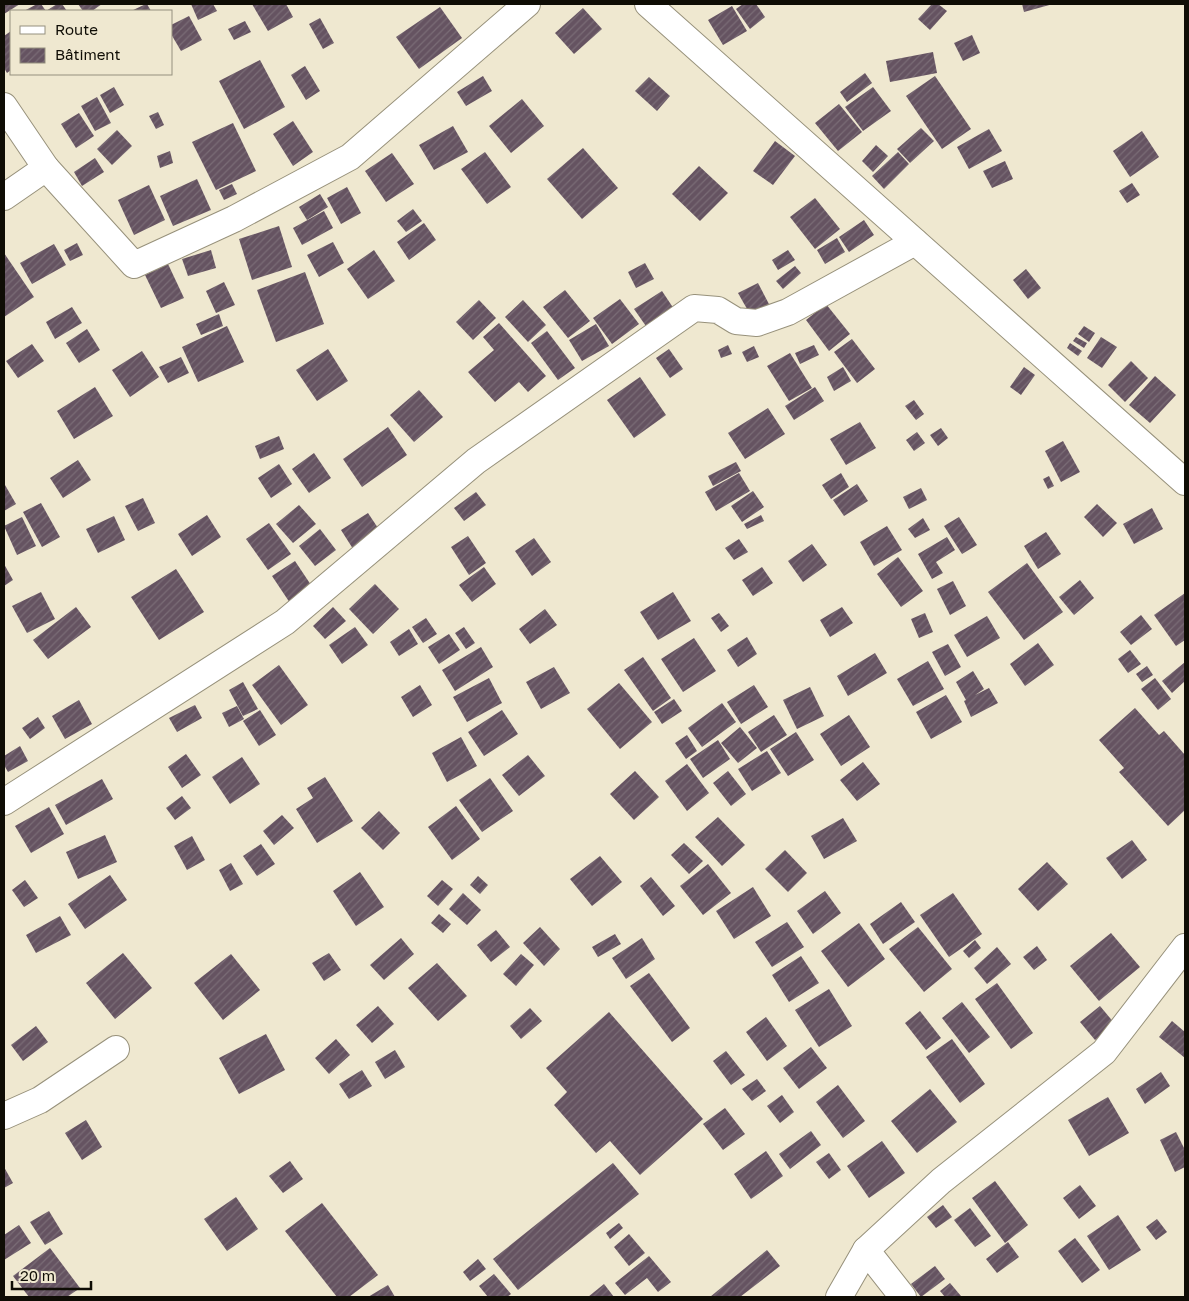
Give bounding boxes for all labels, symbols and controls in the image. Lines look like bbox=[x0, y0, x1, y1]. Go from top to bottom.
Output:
legend bbox=[10, 10, 172, 75]
text: Route bbox=[55, 20, 98, 38]
text: Bâtiment bbox=[55, 45, 120, 63]
scale bar bbox=[12, 1258, 91, 1290]
text: 20 m bbox=[20, 1266, 55, 1284]

